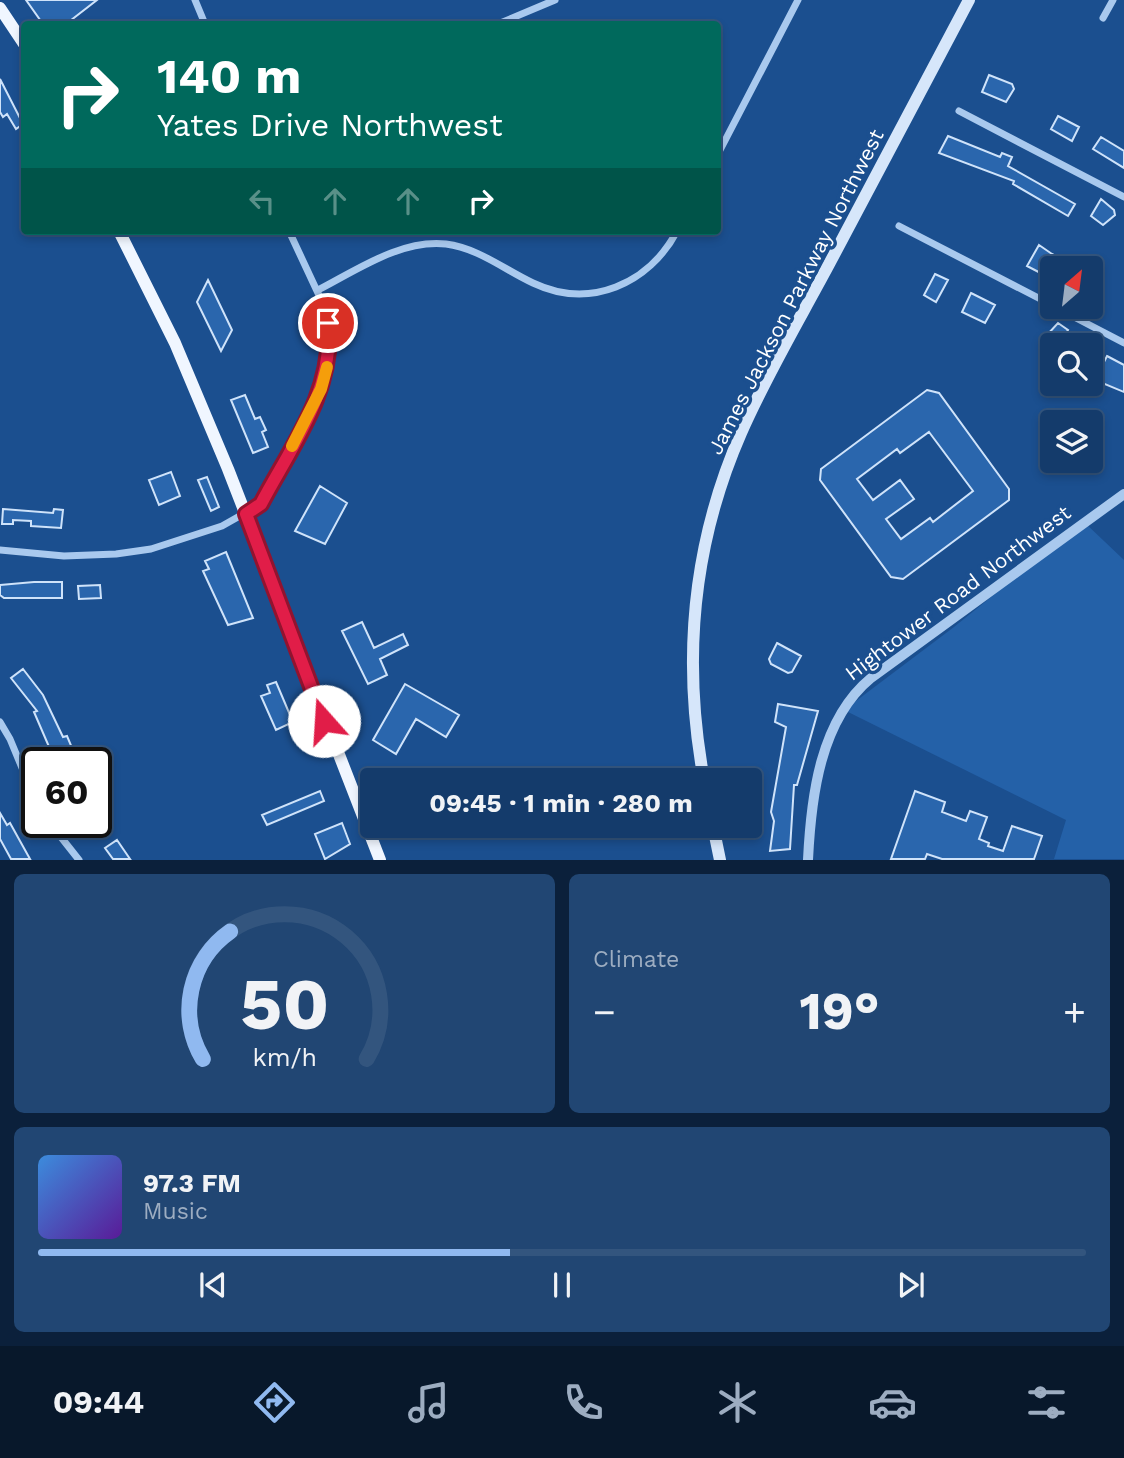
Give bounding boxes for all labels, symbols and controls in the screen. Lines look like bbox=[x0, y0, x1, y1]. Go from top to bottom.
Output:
text: 140 m bbox=[157, 47, 301, 105]
icon: right bbox=[42, 49, 133, 140]
text: Yates Drive Northwest bbox=[157, 106, 503, 144]
street label: James Jackson Parkway Northwest bbox=[702, 125, 889, 459]
icon: left bbox=[243, 182, 281, 220]
icon: ahead bbox=[316, 182, 354, 220]
icon: ahead bbox=[389, 182, 427, 220]
icon: right bbox=[462, 182, 500, 220]
north arrow bbox=[1040, 256, 1102, 318]
map controls bbox=[1040, 256, 1103, 473]
pin bbox=[298, 293, 358, 353]
icon: arrive bbox=[309, 304, 347, 342]
button: search bbox=[1040, 333, 1103, 396]
button: layers bbox=[1040, 410, 1103, 473]
street label: Hightower Road Northwest bbox=[840, 500, 1075, 686]
position arrow bbox=[287, 684, 361, 758]
speed limit sign: 60 bbox=[21, 747, 112, 838]
text: 09:45 · 1 min · 280 m bbox=[429, 788, 693, 818]
text: Climate bbox=[593, 946, 679, 973]
text: 50 bbox=[240, 962, 329, 1048]
text: 19° bbox=[799, 981, 880, 1042]
text: − bbox=[593, 990, 616, 1034]
text: + bbox=[1063, 990, 1086, 1034]
text: km/h bbox=[252, 1043, 317, 1072]
text: 97.3 FM bbox=[143, 1168, 241, 1198]
text: Music bbox=[143, 1198, 208, 1225]
icon: previous bbox=[194, 1266, 232, 1304]
icon: pause bbox=[543, 1266, 581, 1304]
icon: next bbox=[892, 1266, 930, 1304]
icon: directions bbox=[250, 1378, 299, 1427]
icon: music bbox=[404, 1378, 453, 1427]
icon: phone bbox=[559, 1378, 608, 1427]
icon: climate bbox=[713, 1378, 762, 1427]
icon: car bbox=[868, 1378, 917, 1427]
icon: filters bbox=[1022, 1378, 1071, 1427]
text: 09:44 bbox=[53, 1383, 144, 1421]

